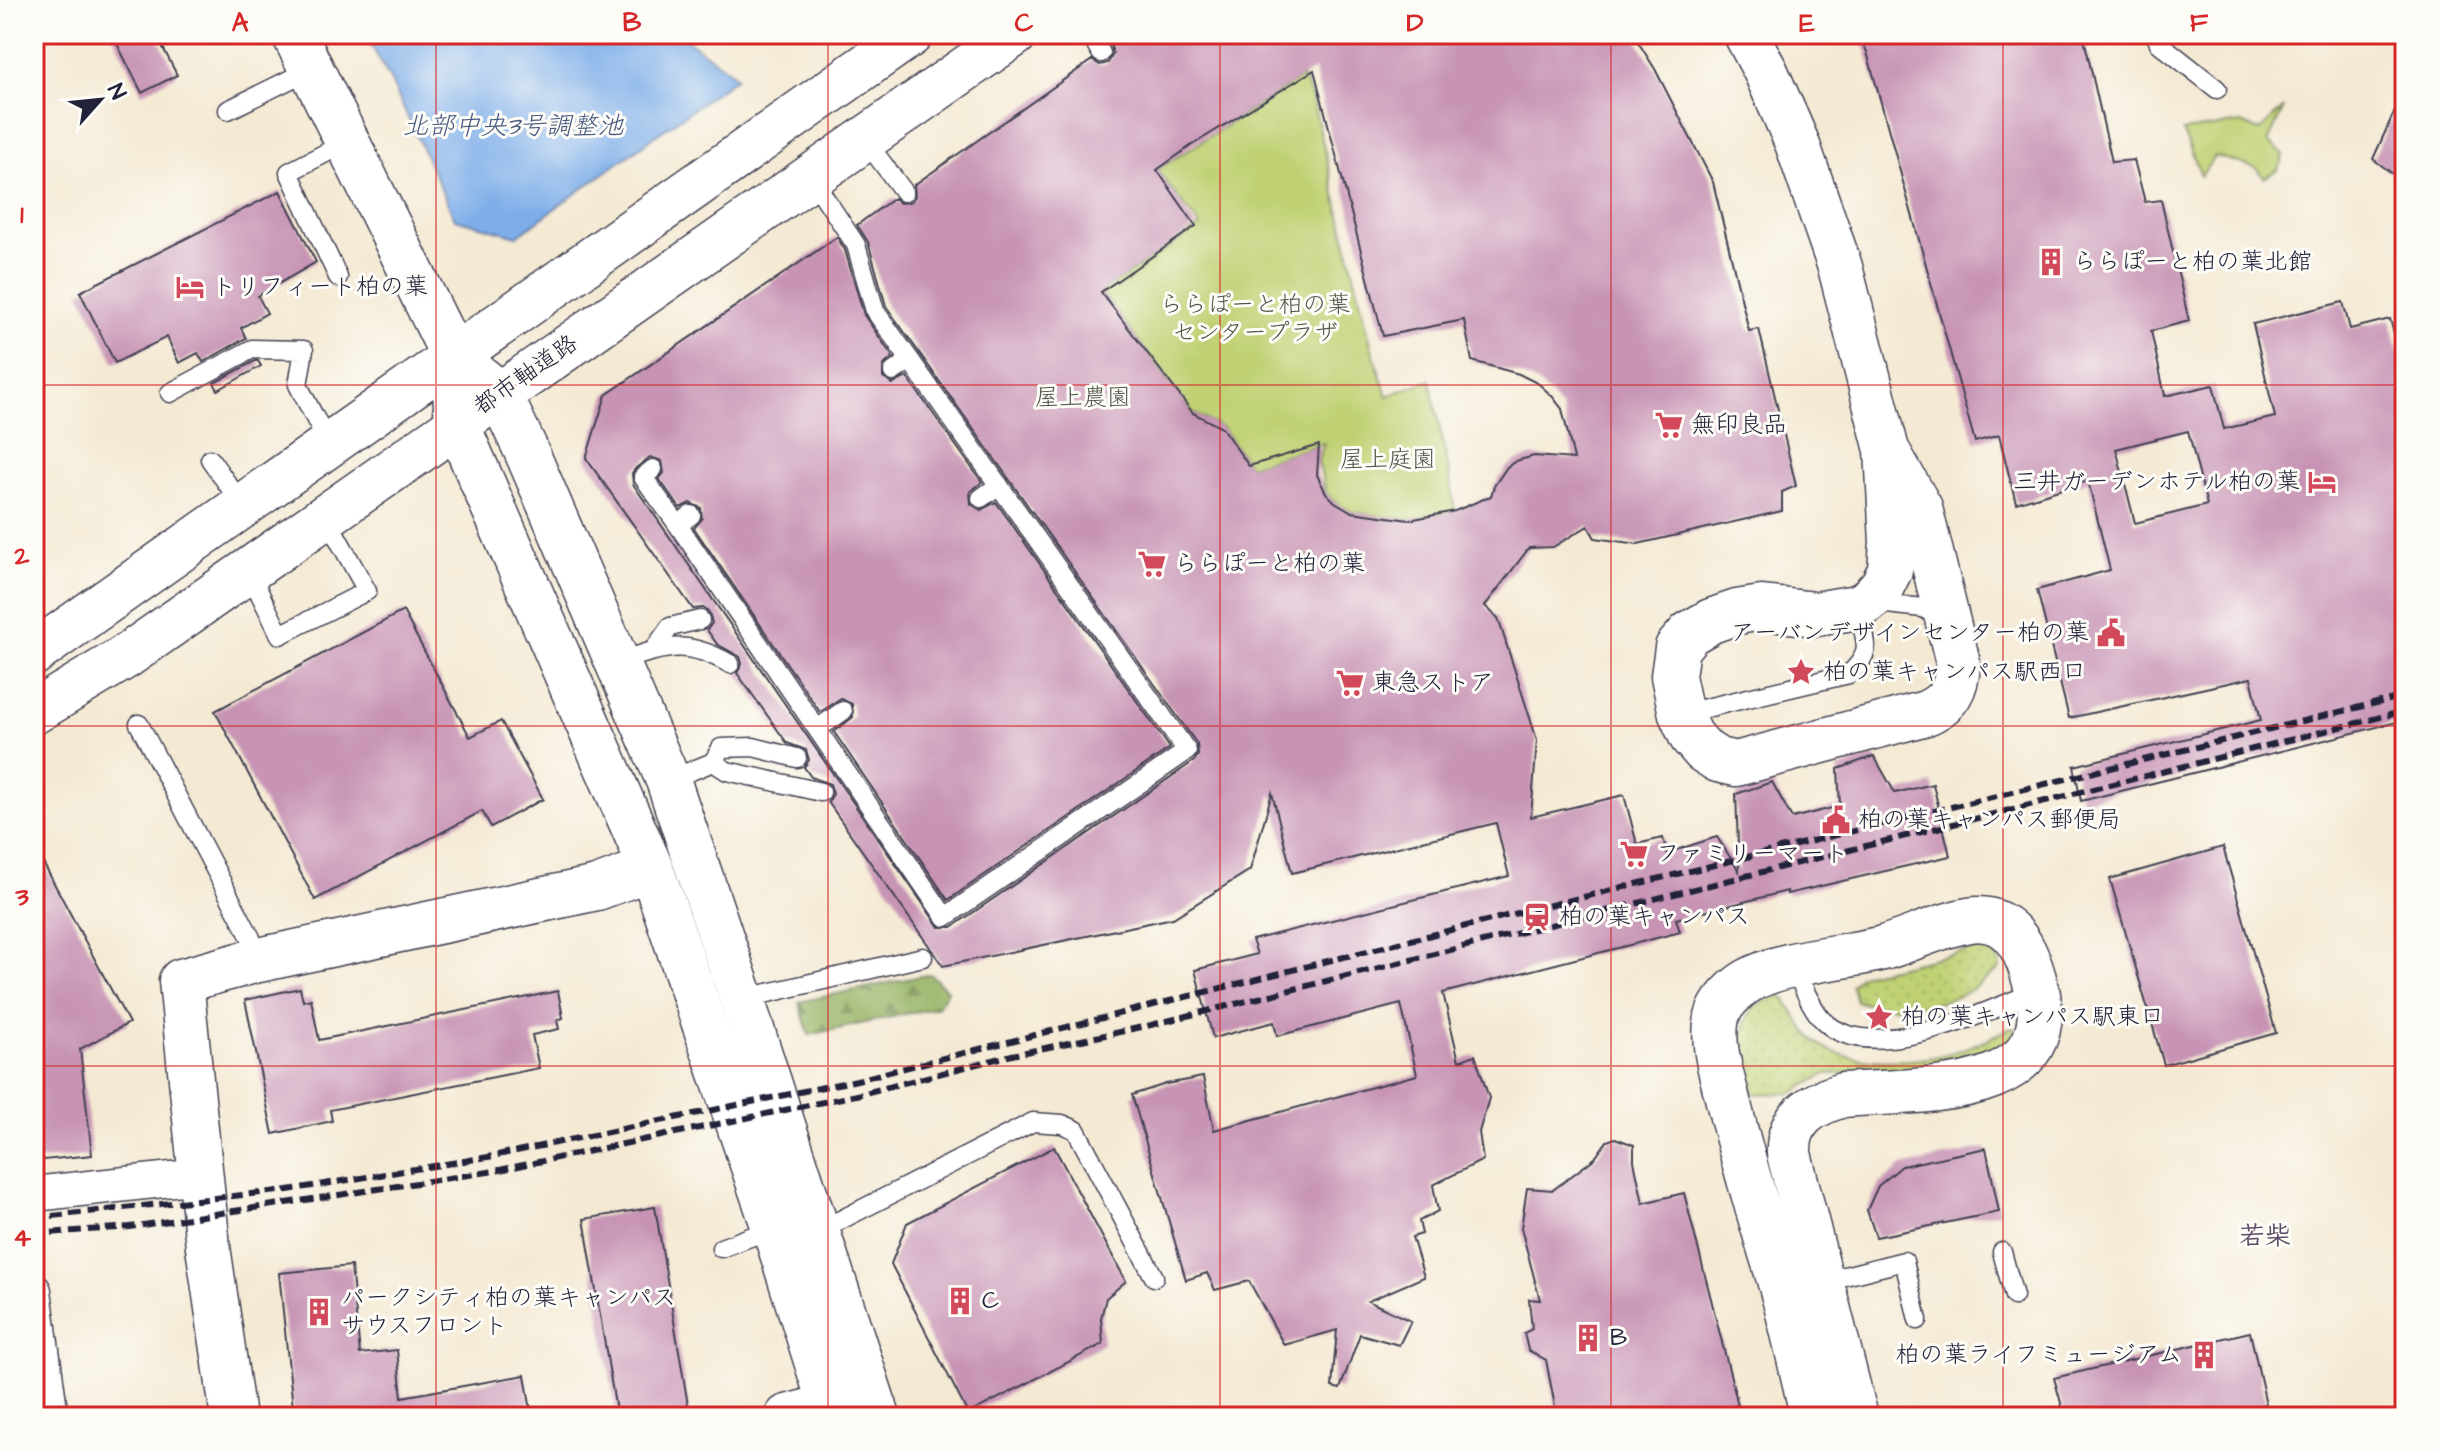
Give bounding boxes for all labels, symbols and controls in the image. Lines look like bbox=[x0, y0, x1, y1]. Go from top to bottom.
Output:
text: A bbox=[232, 5, 249, 41]
text: B bbox=[623, 5, 642, 41]
text: C bbox=[1015, 5, 1034, 41]
text: D bbox=[1407, 5, 1424, 41]
text: E bbox=[1799, 5, 1815, 41]
text: F bbox=[2190, 5, 2209, 41]
north arrow bbox=[60, 60, 140, 140]
text: N bbox=[100, 78, 134, 105]
water label: 北部中央3号調整池 bbox=[402, 108, 625, 144]
text: 1 bbox=[20, 197, 24, 233]
place label: ららぽーと柏の葉北館 bbox=[2073, 245, 2312, 279]
building icon: ららぽーと柏の葉北館 bbox=[2036, 247, 2066, 277]
place label: トリフィート柏の葉 bbox=[212, 270, 428, 304]
hotel icon: トリフィート柏の葉 bbox=[175, 272, 205, 302]
park label: ららぽーと柏の葉 センタープラザ bbox=[1159, 288, 1351, 350]
street label: 都市軸道路 bbox=[467, 327, 585, 423]
park label: 屋上農園 bbox=[1035, 381, 1131, 415]
place label: 無印良品 bbox=[1691, 408, 1787, 442]
supermarket icon: 無印良品 bbox=[1654, 410, 1684, 440]
park label: 屋上庭園 bbox=[1340, 443, 1436, 477]
place label: 三井ガーデンホテル柏の葉 bbox=[2013, 465, 2300, 499]
hotel icon: 三井ガーデンホテル柏の葉 bbox=[2307, 467, 2337, 497]
text: 2 bbox=[14, 538, 30, 574]
place label: ららぽーと柏の葉 bbox=[1174, 547, 1365, 581]
supermarket icon: ららぽーと柏の葉 bbox=[1137, 549, 1167, 579]
place label: アーバンデザインセンター柏の葉 bbox=[1730, 616, 2089, 650]
public building icon: アーバンデザインセンター柏の葉 bbox=[2096, 618, 2126, 648]
place label: 柏の葉キャンパス駅西口 bbox=[1823, 655, 2086, 689]
place icon: 柏の葉キャンパス駅西口 bbox=[1786, 657, 1816, 687]
place label: 東急ストア bbox=[1372, 666, 1494, 700]
supermarket icon: 東急ストア bbox=[1335, 668, 1365, 698]
place label: 柏の葉キャンパス郵便局 bbox=[1858, 803, 2121, 837]
public building icon: 柏の葉キャンパス郵便局 bbox=[1821, 805, 1851, 835]
place label: ファミリーマート bbox=[1656, 837, 1848, 871]
supermarket icon: ファミリーマート bbox=[1619, 839, 1649, 869]
text: 3 bbox=[14, 879, 29, 915]
place label: 柏の葉キャンパス bbox=[1559, 900, 1750, 934]
station icon: 柏の葉キャンパス bbox=[1522, 902, 1552, 932]
place label: 柏の葉キャンパス駅東口 bbox=[1901, 1000, 2164, 1034]
place icon: 柏の葉キャンパス駅東口 bbox=[1864, 1002, 1894, 1032]
district label: 若柴 bbox=[2239, 1218, 2291, 1254]
text: 4 bbox=[13, 1220, 31, 1256]
place label: パークシティ柏の葉キャンパス サウスフロント bbox=[341, 1281, 676, 1343]
place label: C bbox=[982, 1284, 999, 1318]
building icon: C bbox=[945, 1286, 975, 1316]
building icon: パークシティ柏の葉キャンパス サウスフロント bbox=[304, 1297, 334, 1327]
place label: B bbox=[1610, 1321, 1627, 1355]
building icon: B bbox=[1573, 1323, 1603, 1353]
place label: 柏の葉ライフミュージアム bbox=[1895, 1338, 2182, 1372]
building icon: 柏の葉ライフミュージアム bbox=[2189, 1340, 2219, 1370]

